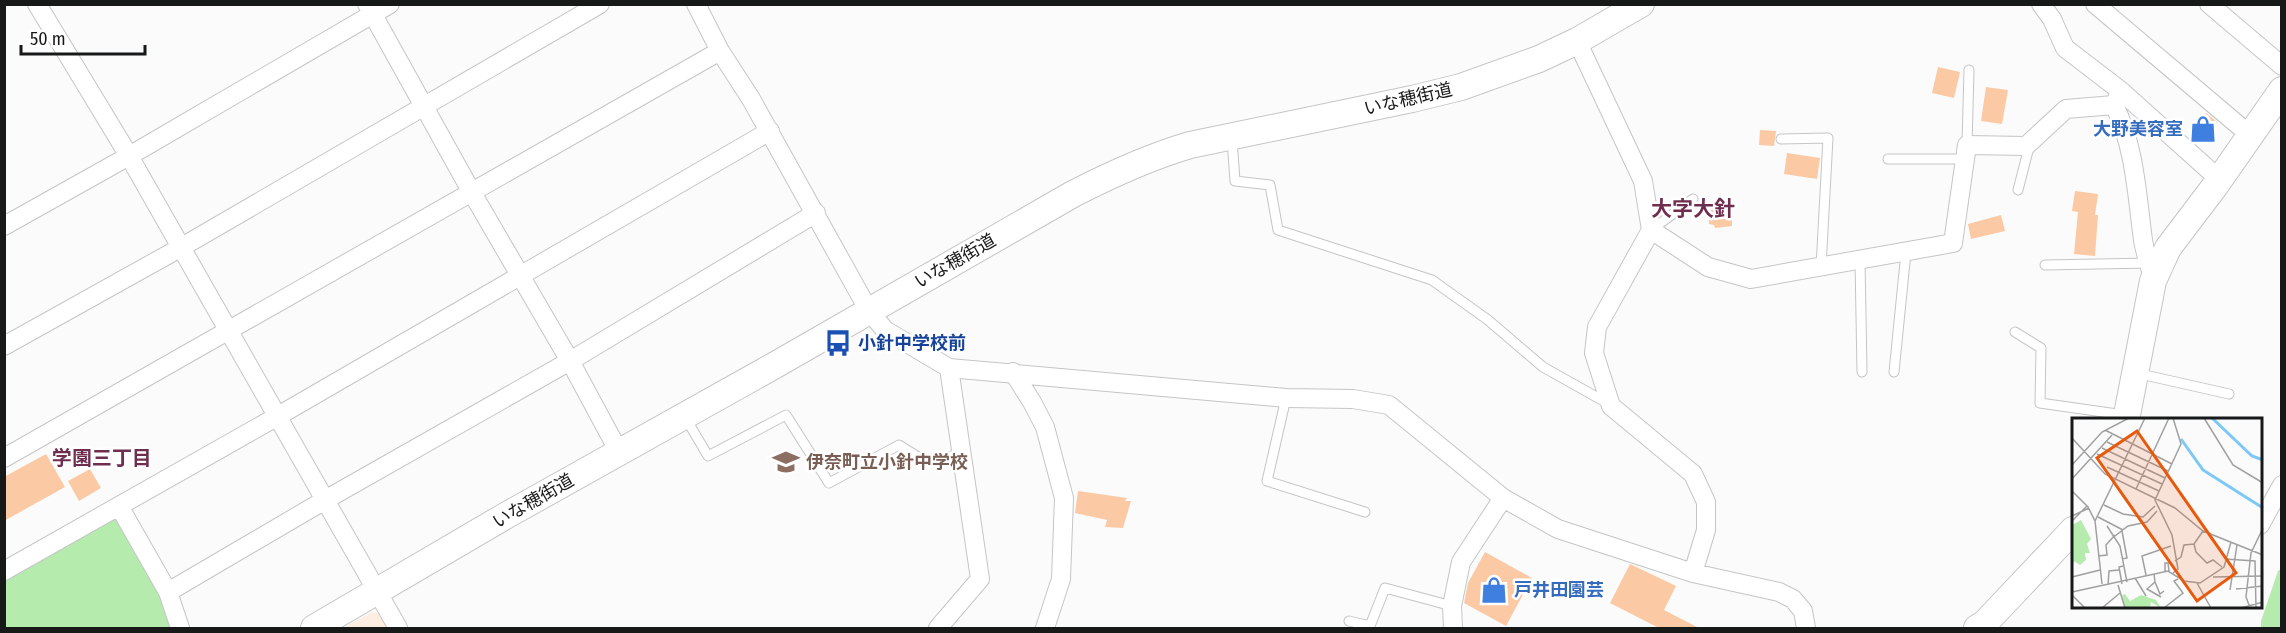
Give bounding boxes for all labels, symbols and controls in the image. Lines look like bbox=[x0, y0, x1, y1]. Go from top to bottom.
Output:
scale bar bbox=[21, 18, 146, 56]
text: 50 m bbox=[30, 28, 66, 50]
street label: いな穂街道 bbox=[1362, 78, 1454, 120]
shop icon: 大野美容室 bbox=[2188, 114, 2218, 144]
place label: 大野美容室 bbox=[2093, 118, 2183, 140]
district label: 大字大針 bbox=[1651, 196, 1735, 222]
street label: いな穂街道 bbox=[911, 229, 999, 293]
bus stop icon: 小針中学校前 bbox=[823, 328, 853, 358]
place label: 小針中学校前 bbox=[858, 332, 966, 354]
inset map bbox=[2072, 418, 2262, 609]
district label: 学園三丁目 bbox=[52, 446, 152, 470]
school or university icon: 伊奈町立小針中学校 bbox=[771, 447, 801, 477]
place label: 伊奈町立小針中学校 bbox=[806, 451, 968, 473]
street label: いな穂街道 bbox=[489, 469, 577, 533]
shop icon: 戸井田園芸 bbox=[1479, 575, 1509, 605]
place label: 戸井田園芸 bbox=[1514, 579, 1604, 601]

